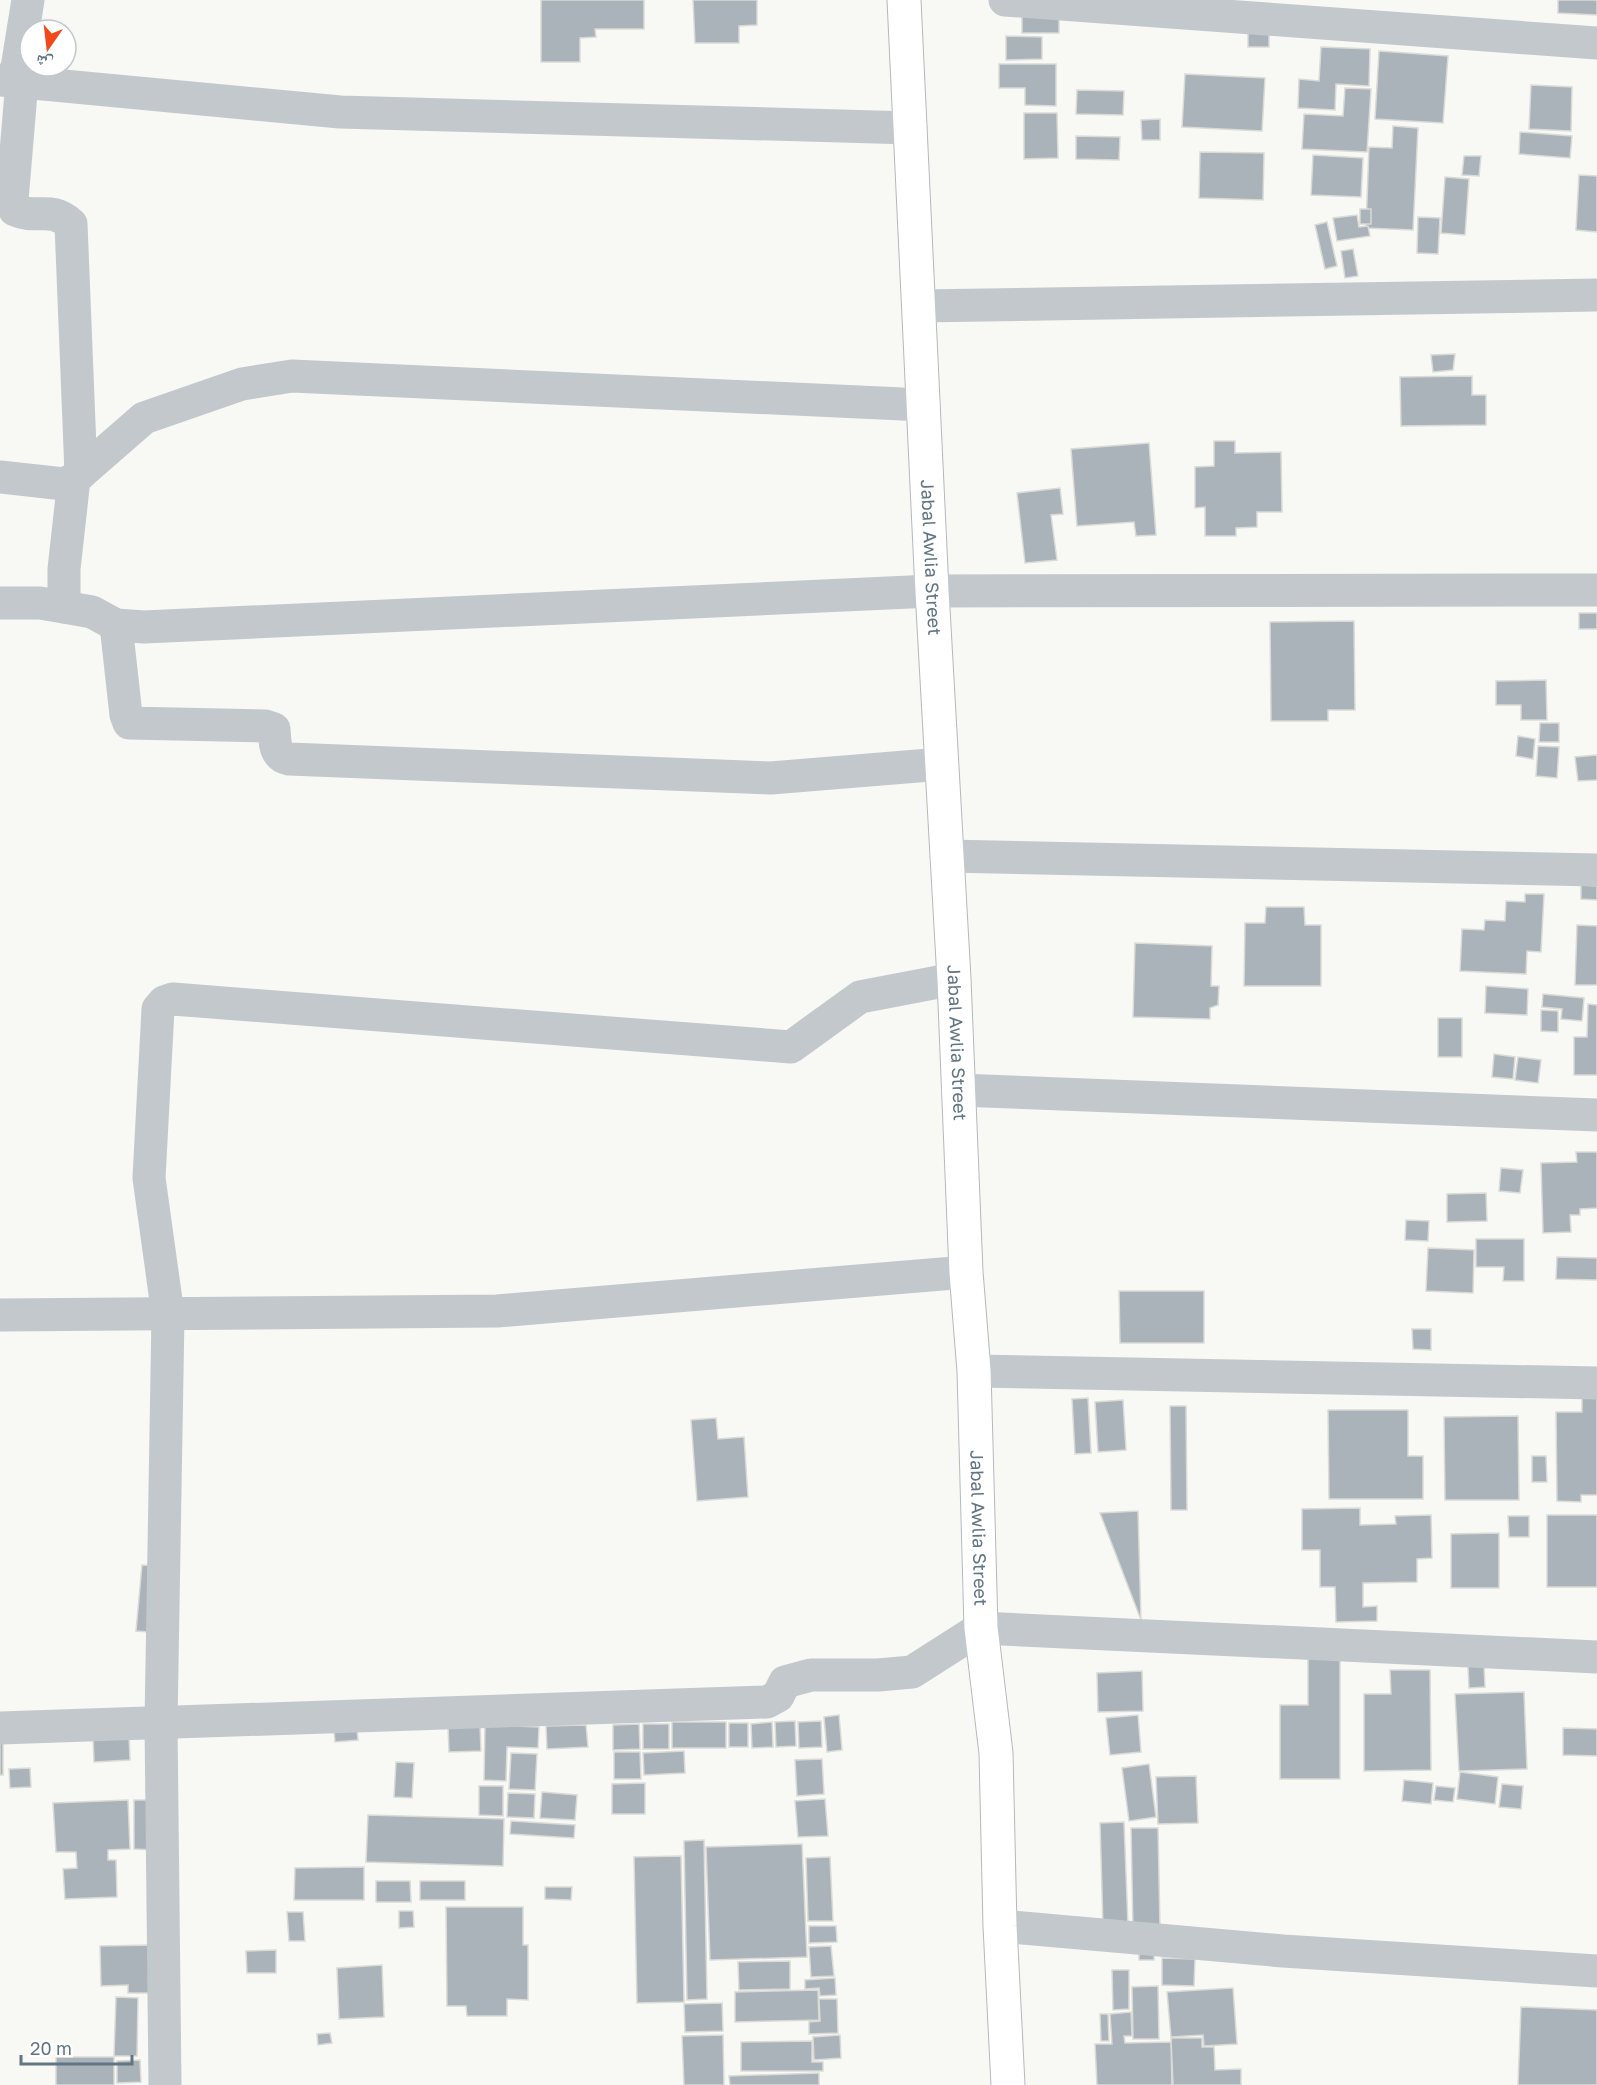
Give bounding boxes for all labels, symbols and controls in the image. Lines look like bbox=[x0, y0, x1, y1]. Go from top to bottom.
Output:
north arrow bbox=[18, 18, 78, 78]
text: ش bbox=[34, 51, 55, 74]
street label: Jabal Awlia Street bbox=[917, 479, 946, 636]
street label: Jabal Awlia Street bbox=[943, 964, 972, 1121]
street label: Jabal Awlia Street bbox=[966, 1450, 992, 1606]
scale bar bbox=[21, 2028, 132, 2066]
text: 20 m bbox=[30, 2037, 72, 2059]

